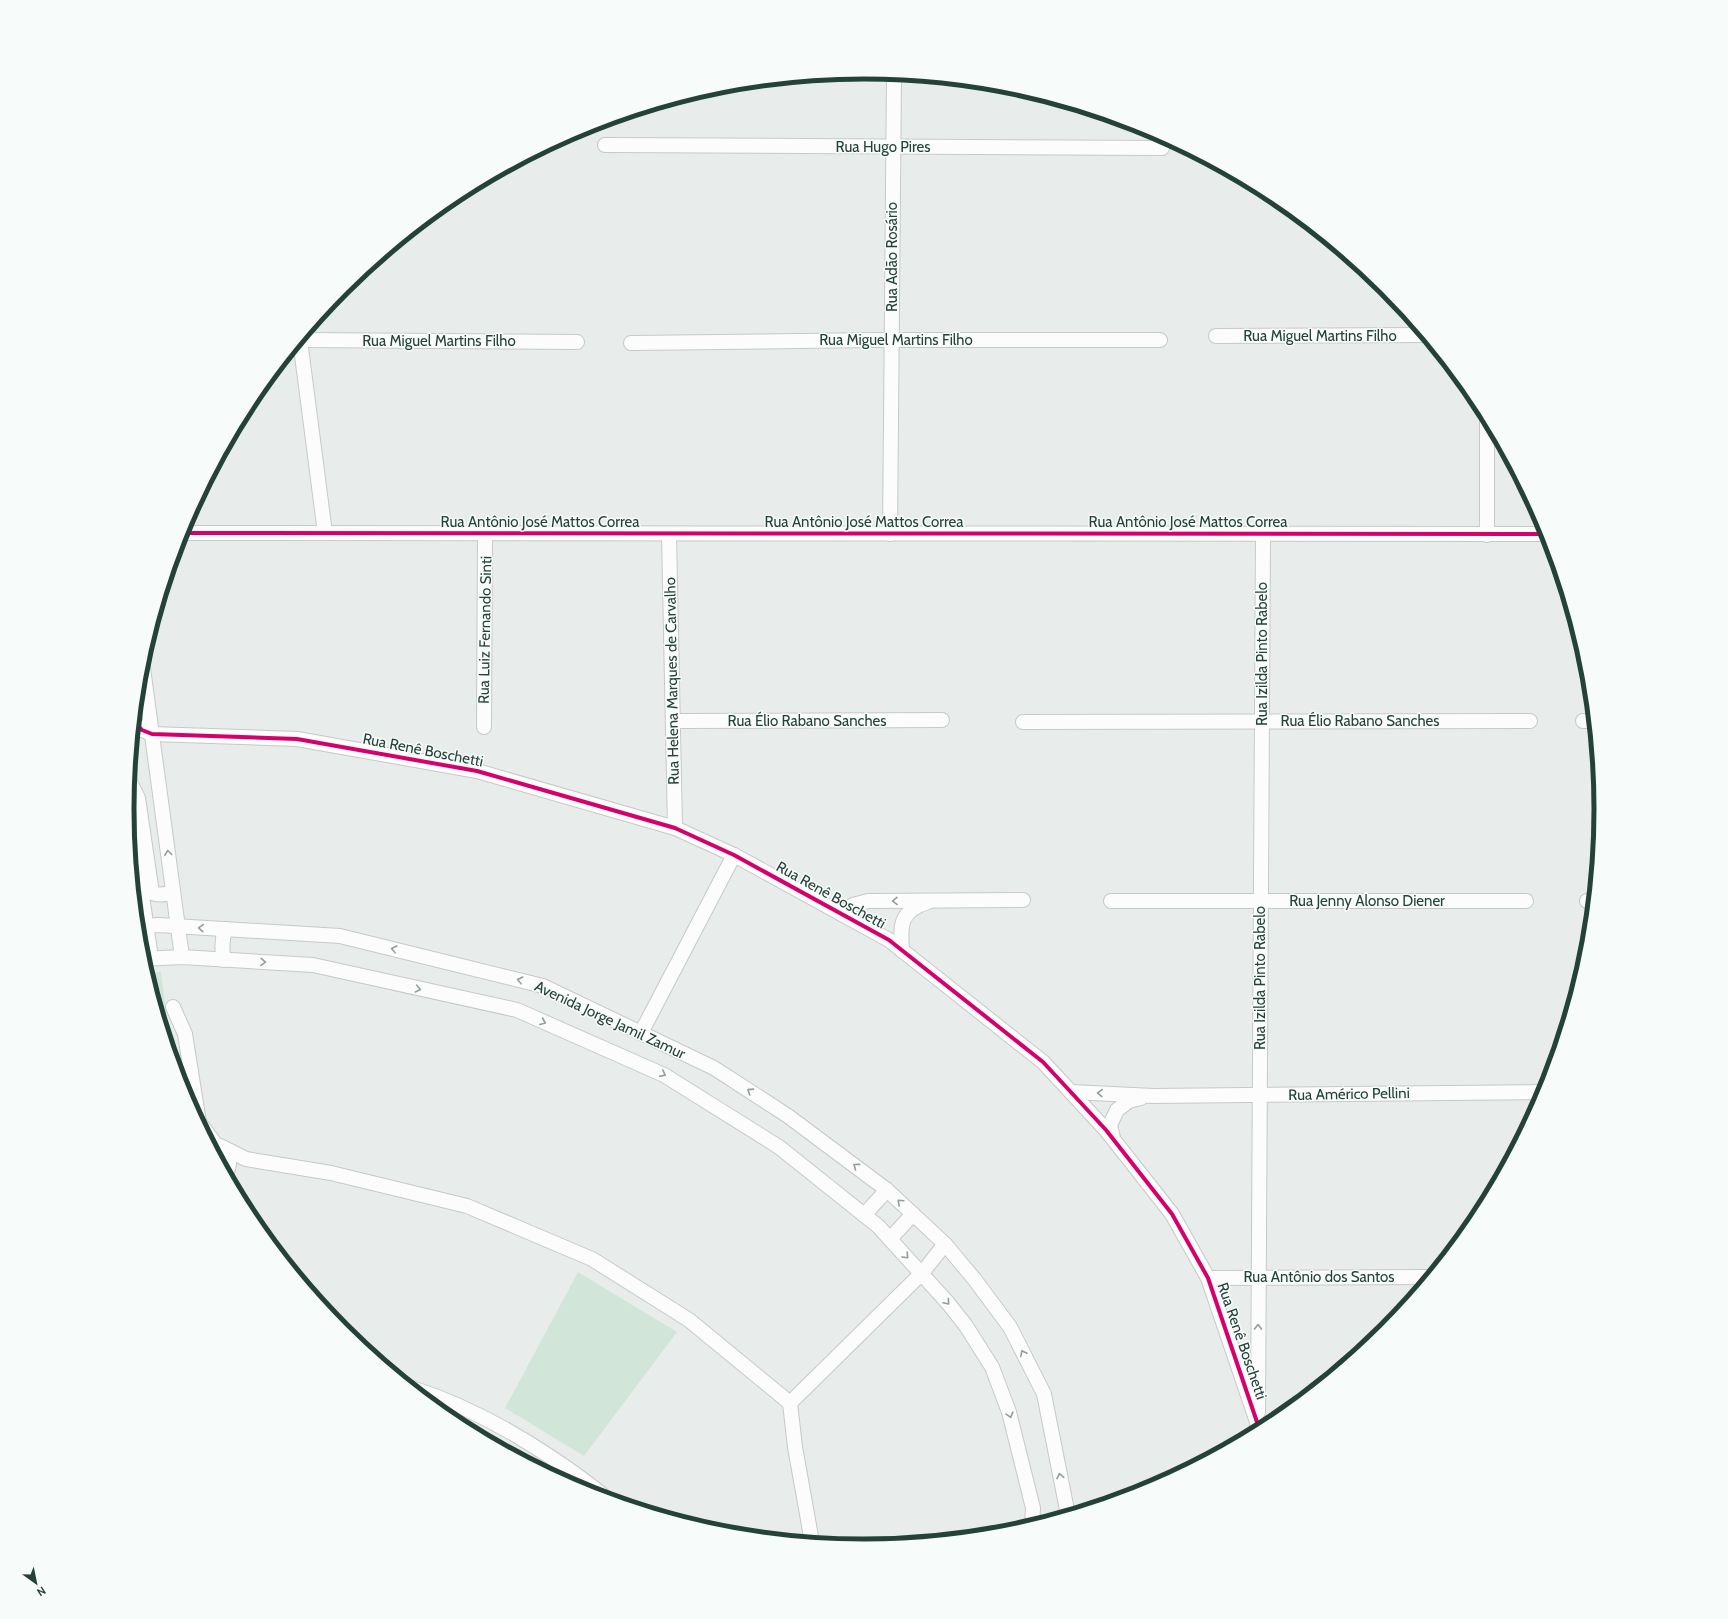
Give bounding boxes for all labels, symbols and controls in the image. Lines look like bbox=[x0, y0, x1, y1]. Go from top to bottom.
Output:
street label: Rua Hugo Pires bbox=[836, 138, 930, 156]
street label: Rua Adão Rosário bbox=[883, 202, 901, 312]
street label: Rua Miguel Martins Filho bbox=[1243, 327, 1397, 345]
street label: Rua Miguel Martins Filho bbox=[819, 331, 973, 349]
street label: Rua Miguel Martins Filho bbox=[362, 332, 516, 350]
street label: Rua Antônio José Mattos Correa bbox=[441, 513, 640, 531]
street label: Rua Antônio José Mattos Correa bbox=[765, 513, 964, 531]
street label: Rua Antônio José Mattos Correa bbox=[1089, 513, 1288, 531]
street label: Rua Luiz Fernando Sinti bbox=[475, 556, 495, 704]
street label: Rua Helena Marques de Carvalho bbox=[661, 577, 683, 785]
street label: Rua Izilda Pinto Rabelo bbox=[1253, 582, 1271, 726]
street label: Rua Élio Rabano Sanches bbox=[728, 711, 886, 730]
street label: Rua Élio Rabano Sanches bbox=[1281, 711, 1439, 730]
street label: Rua Renê Boschetti bbox=[361, 729, 485, 771]
one-way arrow bbox=[164, 850, 173, 856]
street label: Rua Renê Boschetti bbox=[773, 857, 889, 933]
street label: Rua Jenny Alonso Diener bbox=[1289, 892, 1445, 910]
one-way arrow bbox=[892, 897, 898, 905]
street label: Rua Izilda Pinto Rabelo bbox=[1251, 906, 1269, 1050]
one-way arrow bbox=[198, 923, 204, 932]
one-way arrow bbox=[391, 945, 398, 954]
one-way arrow bbox=[260, 958, 266, 967]
one-way arrow bbox=[517, 976, 524, 985]
street label: Avenida Jorge Jamil Zamur bbox=[532, 977, 688, 1063]
one-way arrow bbox=[415, 984, 422, 992]
one-way arrow bbox=[540, 1018, 547, 1026]
one-way arrow bbox=[658, 1070, 666, 1077]
street label: Rua Américo Pellini bbox=[1288, 1084, 1410, 1104]
one-way arrow bbox=[747, 1088, 754, 1096]
one-way arrow bbox=[1097, 1089, 1103, 1098]
one-way arrow bbox=[853, 1163, 860, 1171]
one-way arrow bbox=[897, 1200, 904, 1207]
one-way arrow bbox=[901, 1251, 908, 1259]
street label: Rua Antônio dos Santos bbox=[1243, 1268, 1395, 1286]
street label: Rua Renê Boschetti bbox=[1214, 1280, 1270, 1402]
one-way arrow bbox=[943, 1298, 950, 1305]
one-way arrow bbox=[1254, 1324, 1262, 1330]
one-way arrow bbox=[1020, 1350, 1028, 1357]
one-way arrow bbox=[1005, 1411, 1014, 1418]
one-way arrow bbox=[1057, 1473, 1065, 1479]
north arrow bbox=[16, 1563, 56, 1603]
text: N bbox=[34, 1583, 49, 1599]

